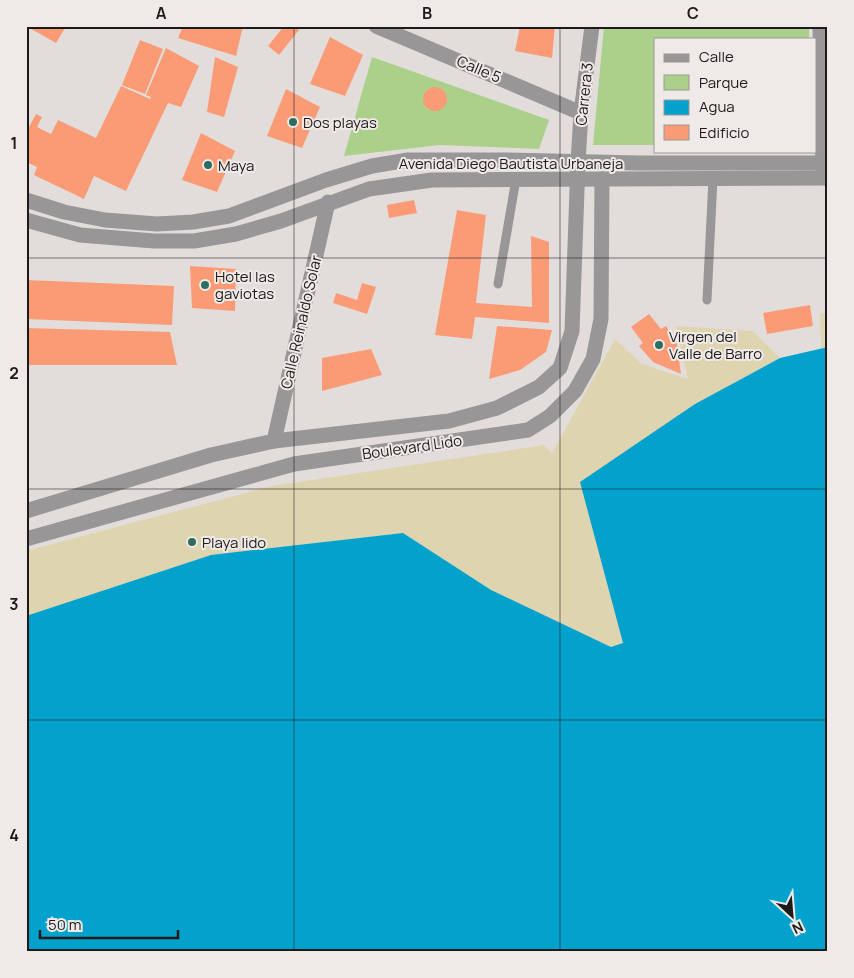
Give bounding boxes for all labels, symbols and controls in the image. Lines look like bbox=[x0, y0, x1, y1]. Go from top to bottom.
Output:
text: A bbox=[156, 2, 167, 24]
text: B bbox=[422, 2, 432, 24]
text: C bbox=[687, 2, 699, 24]
legend bbox=[654, 38, 816, 152]
text: Calle bbox=[699, 46, 734, 67]
street label: Calle 5 bbox=[453, 50, 505, 88]
street label: Carrera 3 bbox=[570, 61, 598, 127]
text: Parque bbox=[699, 72, 748, 93]
text: Agua bbox=[699, 96, 735, 117]
place label: Dos playas bbox=[303, 112, 377, 133]
marker: Dos playas bbox=[287, 116, 299, 128]
text: Edificio bbox=[699, 122, 750, 143]
text: 1 bbox=[10, 132, 18, 154]
street label: Avenida Diego Bautista Urbaneja bbox=[399, 153, 623, 174]
place label: Maya bbox=[218, 155, 254, 176]
marker: Maya bbox=[202, 159, 214, 171]
street label: Calle Reinaldo Solar bbox=[275, 253, 327, 391]
place label: Hotel las gaviotas bbox=[215, 266, 275, 304]
marker: Hotel las gaviotas bbox=[199, 279, 211, 291]
place label: Virgen del Valle de Barro bbox=[669, 326, 762, 364]
marker: Virgen del Valle de Barro bbox=[653, 339, 665, 351]
text: 2 bbox=[9, 362, 19, 384]
street label: Boulevard Lido bbox=[361, 430, 463, 464]
place label: Playa lido bbox=[202, 532, 266, 553]
marker: Playa lido bbox=[186, 536, 198, 548]
text: 3 bbox=[9, 593, 19, 615]
text: 4 bbox=[9, 824, 19, 846]
north arrow bbox=[766, 890, 816, 940]
scale bar bbox=[40, 908, 178, 940]
text: 50 m bbox=[48, 914, 82, 935]
text: N bbox=[789, 917, 807, 939]

